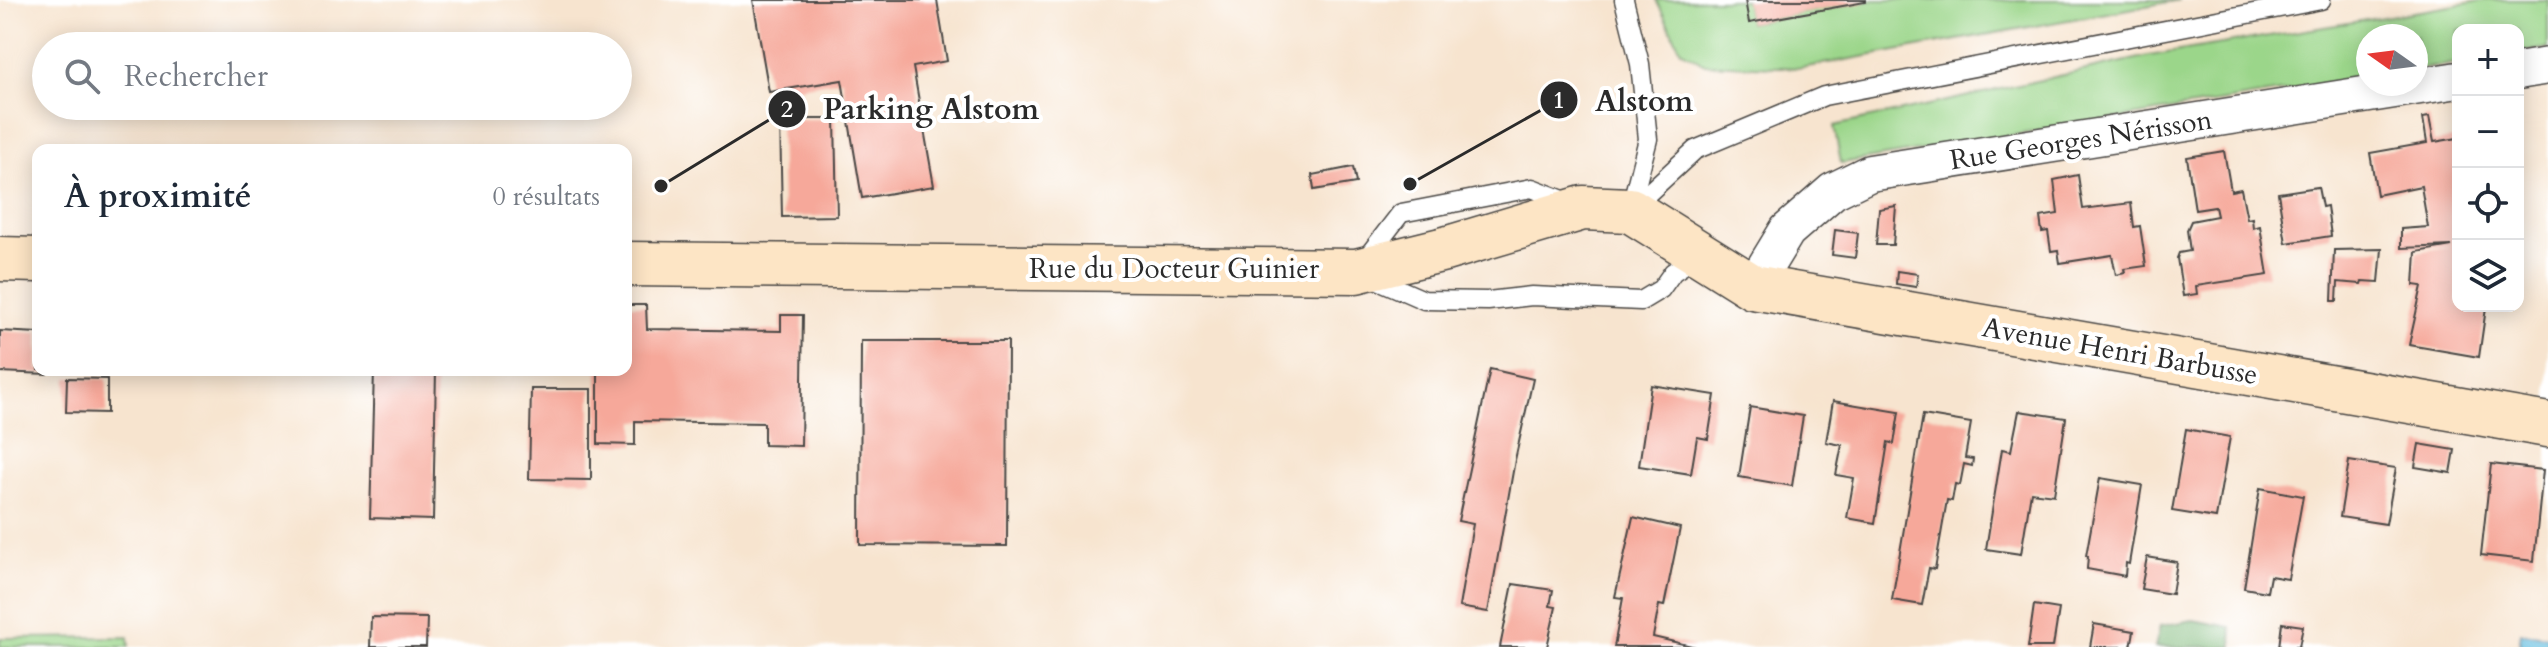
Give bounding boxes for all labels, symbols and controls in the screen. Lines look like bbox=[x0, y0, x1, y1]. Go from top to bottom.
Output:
north arrow bbox=[2356, 24, 2428, 96]
map controls bbox=[2452, 24, 2524, 312]
button: + bbox=[2452, 24, 2524, 96]
search box bbox=[32, 32, 632, 120]
icon: search bbox=[60, 54, 104, 98]
text: Rechercher bbox=[124, 56, 268, 97]
callout: Alstom bbox=[1539, 73, 1709, 127]
text: Alstom bbox=[1595, 81, 1693, 122]
callout: Parking Alstom bbox=[767, 82, 1055, 136]
text: 1 bbox=[1553, 84, 1565, 117]
text: Parking Alstom bbox=[823, 89, 1039, 130]
text: 2 bbox=[781, 93, 793, 126]
button: − bbox=[2452, 96, 2524, 168]
street label: Rue Georges Nérisson bbox=[1947, 100, 2215, 179]
button: locate bbox=[2452, 168, 2524, 240]
text: À proximité bbox=[64, 173, 251, 219]
text: 0 résultats bbox=[492, 179, 600, 214]
button: layers bbox=[2452, 240, 2524, 312]
street label: Rue du Docteur Guinier bbox=[1029, 250, 1320, 288]
street label: Avenue Henri Barbusse bbox=[1979, 308, 2261, 394]

